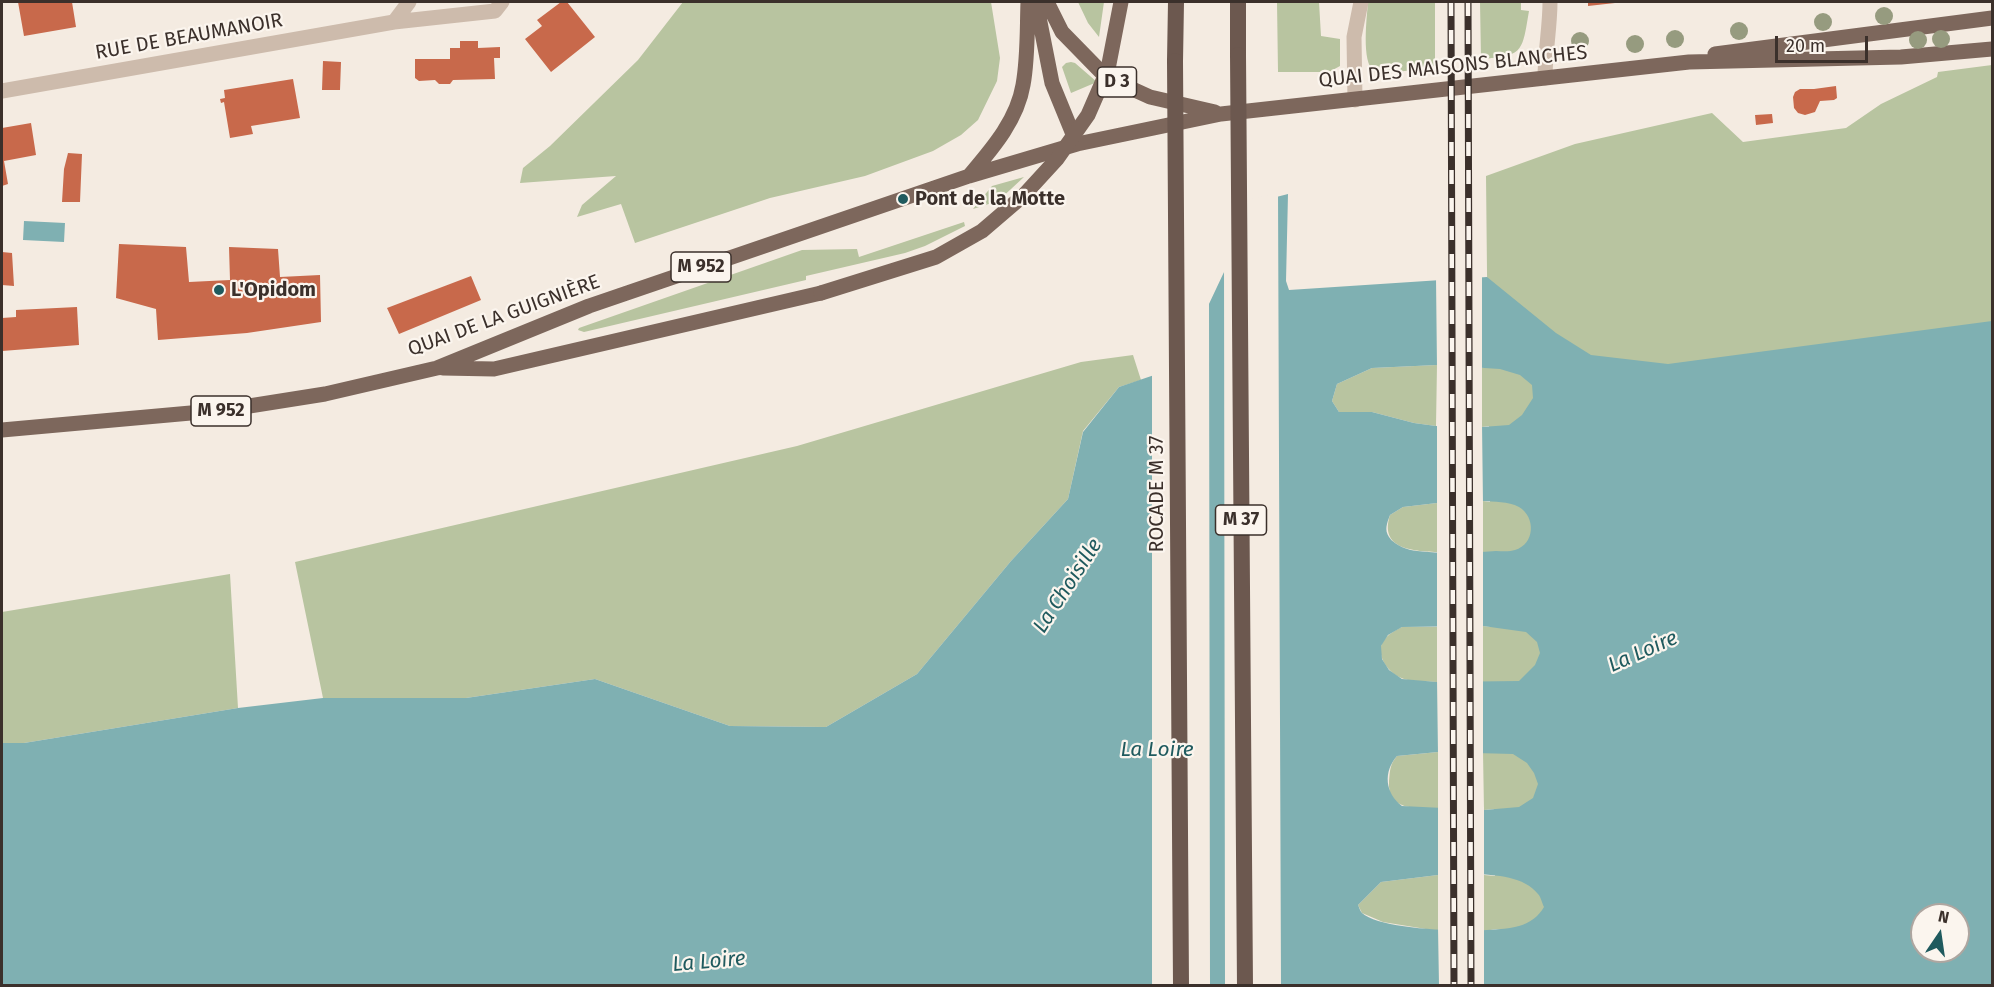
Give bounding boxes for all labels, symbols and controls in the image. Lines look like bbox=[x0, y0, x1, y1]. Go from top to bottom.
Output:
street label: RUE DE BEAUMANOIR bbox=[93, 9, 285, 65]
scale bar bbox=[1778, 24, 1871, 62]
text: 20 m bbox=[1786, 35, 1825, 57]
street label: QUAI DES MAISONS BLANCHES bbox=[1317, 41, 1589, 93]
road number: D 3 bbox=[1098, 67, 1136, 97]
place label: Pont de la Motte bbox=[915, 187, 1065, 211]
marker: Pont de la Motte bbox=[896, 192, 910, 206]
road number: M 952 bbox=[671, 252, 731, 282]
street label: QUAI DE LA GUIGNIÈRE bbox=[405, 270, 603, 362]
place label: L'Opidom bbox=[231, 278, 316, 302]
marker: L'Opidom bbox=[212, 283, 226, 297]
road number: M 952 bbox=[191, 396, 251, 426]
street label: ROCADE M 37 bbox=[1145, 436, 1169, 552]
road number: M 37 bbox=[1216, 505, 1266, 535]
water label: La Choisille bbox=[1028, 534, 1108, 638]
water label: La Loire bbox=[1604, 626, 1682, 678]
water label: La Loire bbox=[1120, 737, 1194, 763]
north arrow bbox=[1910, 903, 1970, 963]
text: N bbox=[1936, 906, 1951, 927]
water label: La Loire bbox=[671, 946, 747, 978]

